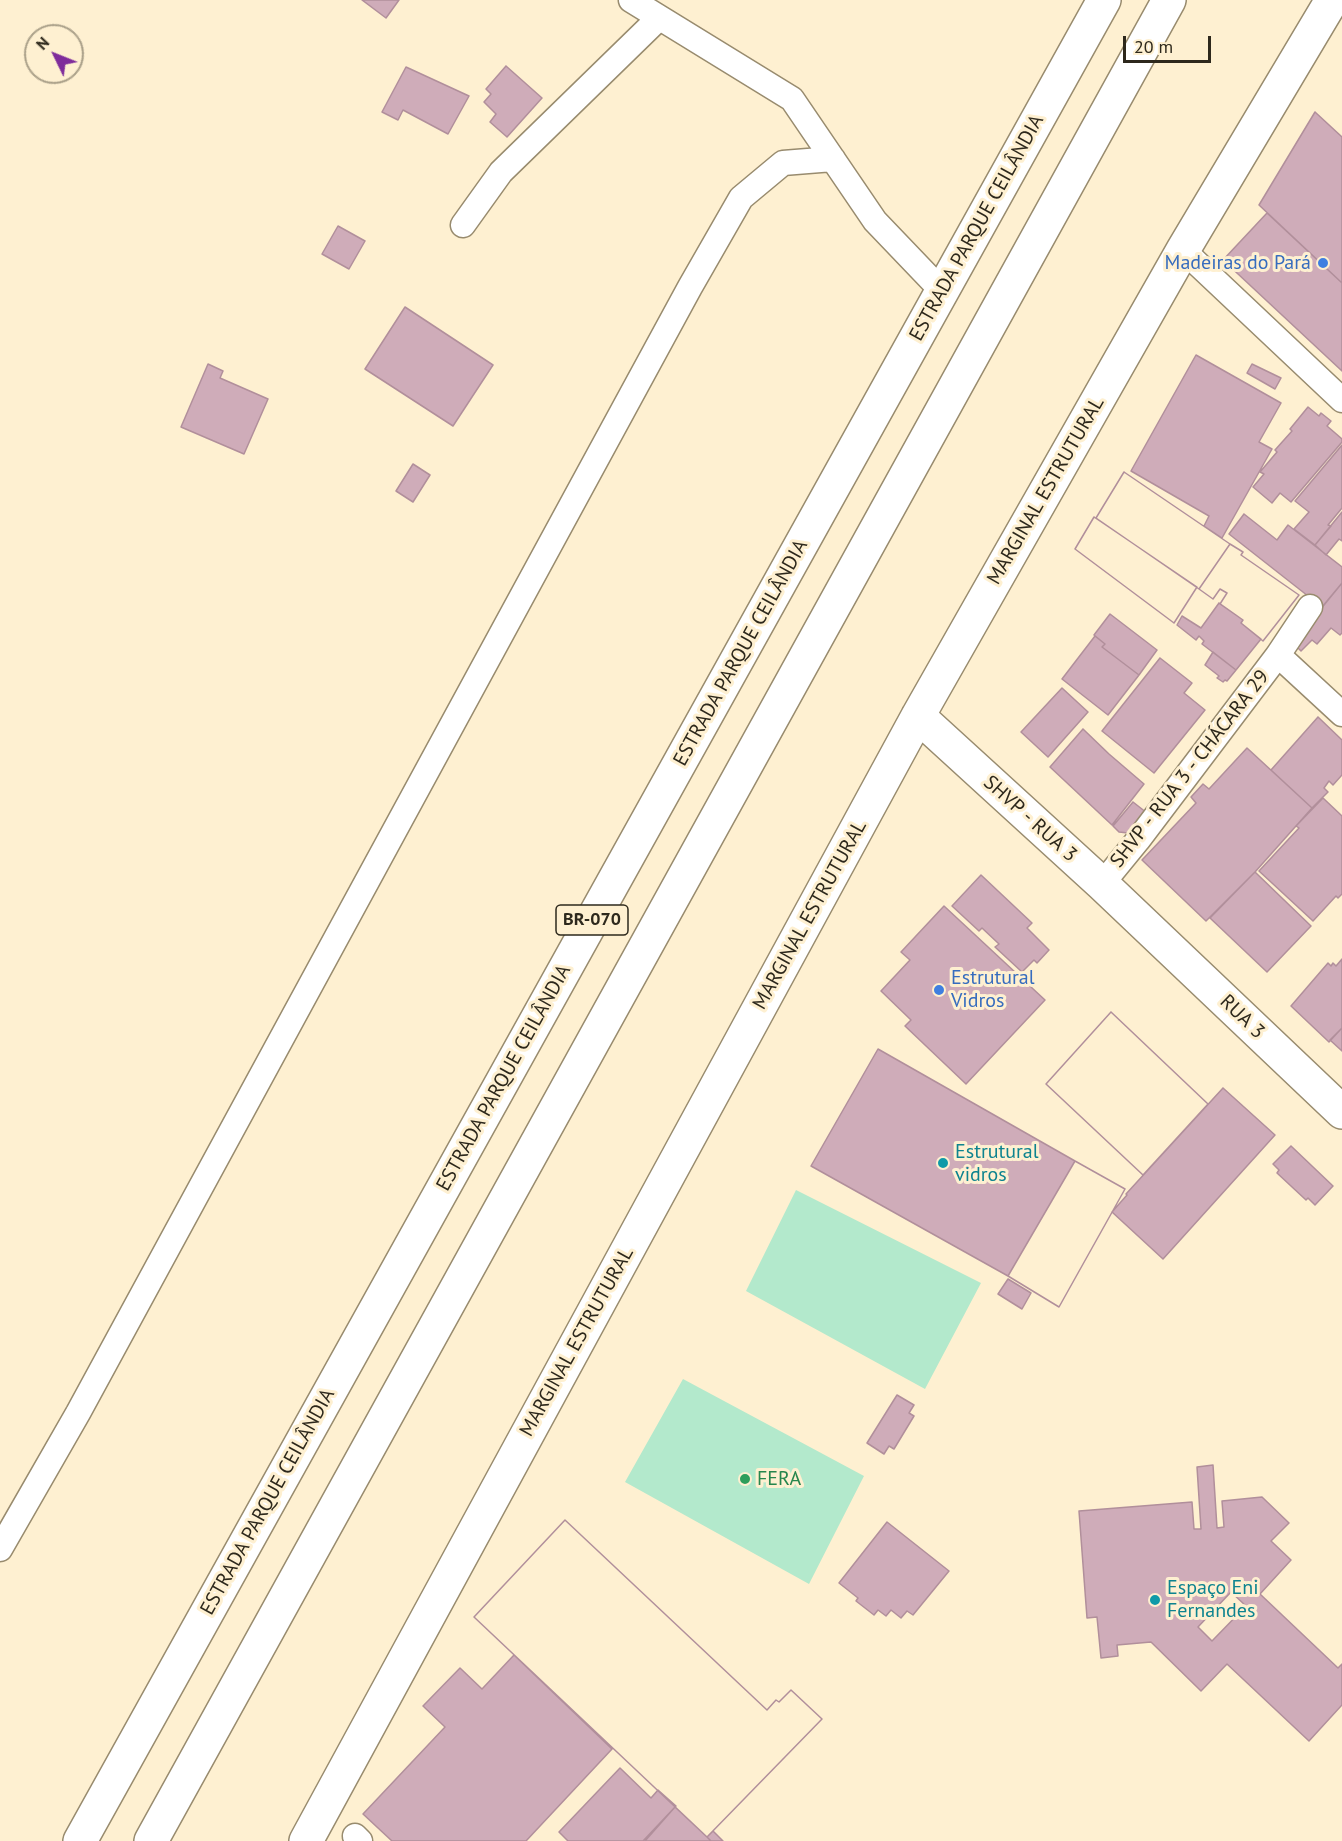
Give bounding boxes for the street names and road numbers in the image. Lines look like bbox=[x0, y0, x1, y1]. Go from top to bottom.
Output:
street label: ESTRADA PARQUE CEILÂNDIA bbox=[905, 111, 1049, 345]
street label: MARGINAL ESTRUTURAL bbox=[983, 393, 1109, 589]
street label: ESTRADA PARQUE CEILÂNDIA bbox=[669, 536, 813, 770]
street label: SHVP - RUA 3 - CHÁCARA 29 bbox=[1105, 665, 1275, 873]
street label: SHVP - RUA 3 bbox=[978, 771, 1082, 867]
street label: MARGINAL ESTRUTURAL bbox=[748, 816, 872, 1014]
road number: BR-070 bbox=[556, 905, 628, 935]
street label: ESTRADA PARQUE CEILÂNDIA bbox=[432, 961, 576, 1195]
street label: RUA 3 bbox=[1215, 990, 1269, 1044]
street label: MARGINAL ESTRUTURAL bbox=[515, 1243, 639, 1441]
street label: ESTRADA PARQUE CEILÂNDIA bbox=[196, 1385, 340, 1619]

